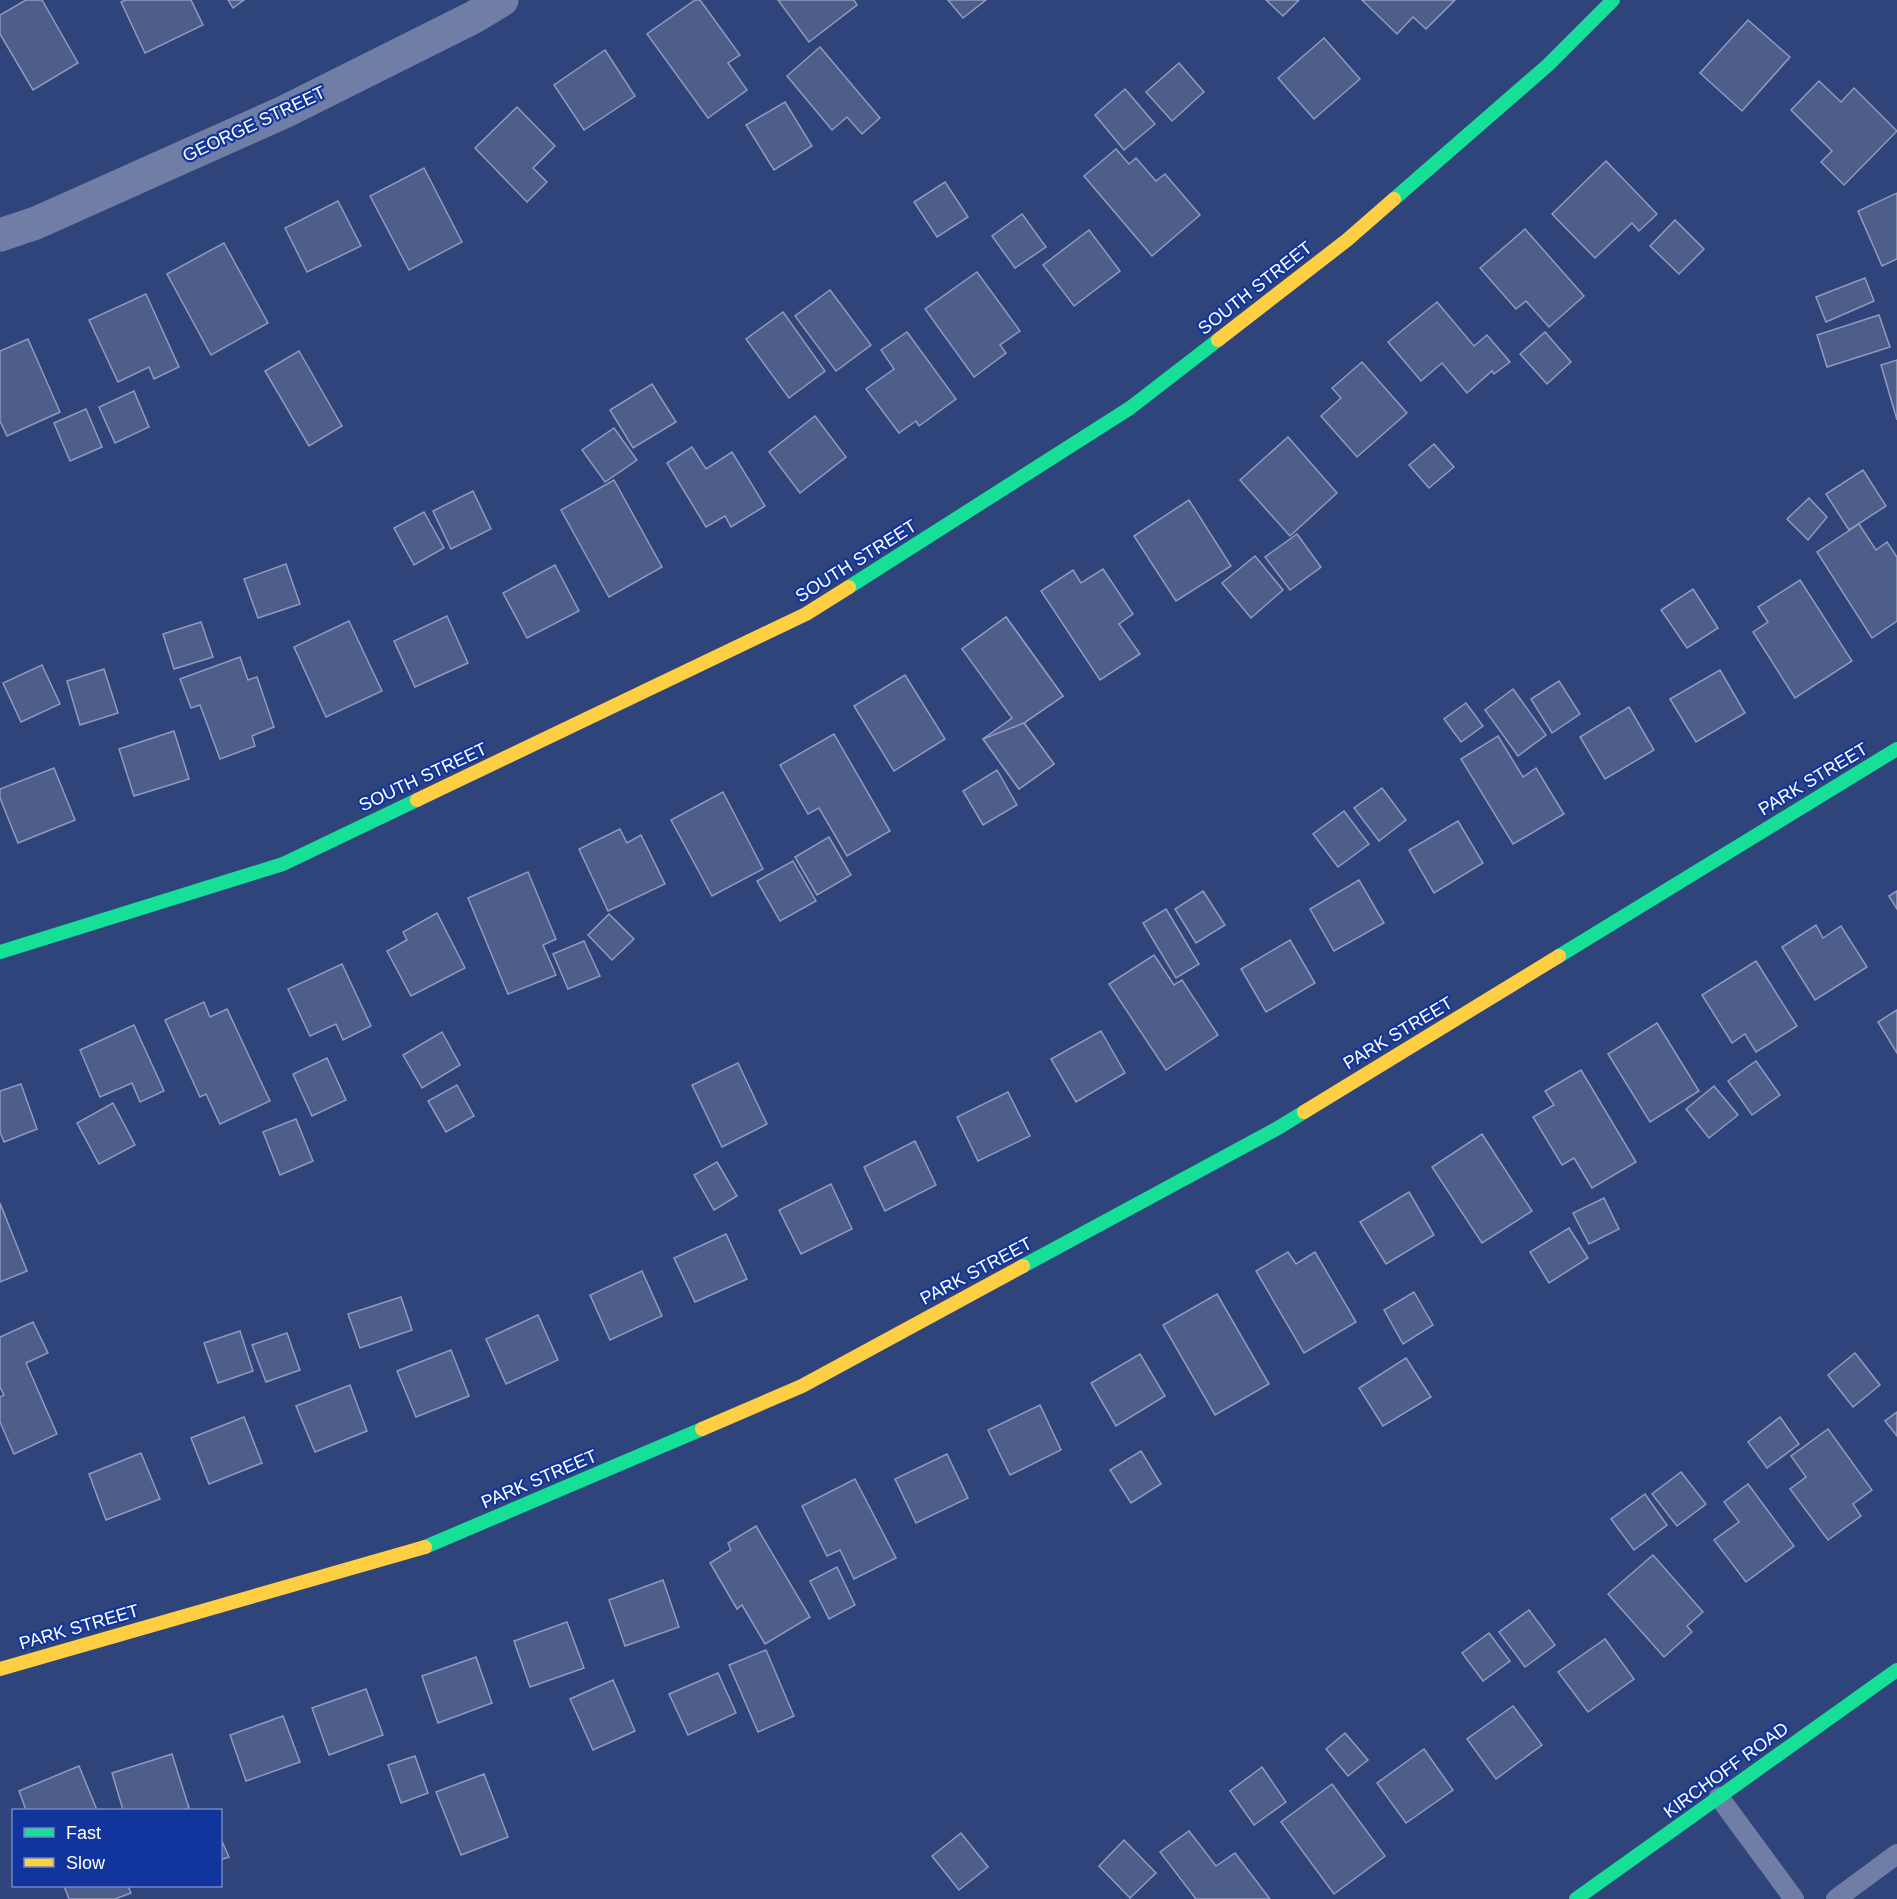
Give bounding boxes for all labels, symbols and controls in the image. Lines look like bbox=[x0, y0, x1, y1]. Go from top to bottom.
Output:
street label: GEORGE STREET bbox=[180, 82, 328, 166]
street label: SOUTH STREET bbox=[1194, 237, 1316, 339]
street label: SOUTH STREET bbox=[792, 516, 920, 606]
street label: SOUTH STREET bbox=[356, 739, 490, 815]
street label: PARK STREET bbox=[1755, 739, 1871, 819]
street label: PARK STREET bbox=[1340, 993, 1456, 1073]
street label: PARK STREET bbox=[917, 1233, 1035, 1309]
street label: PARK STREET bbox=[478, 1446, 600, 1512]
street label: PARK STREET bbox=[17, 1600, 141, 1654]
street label: KIRCHOFF ROAD bbox=[1660, 1718, 1792, 1822]
legend bbox=[12, 1809, 222, 1887]
text: Fast bbox=[66, 1823, 101, 1843]
text: Slow bbox=[66, 1853, 106, 1873]

